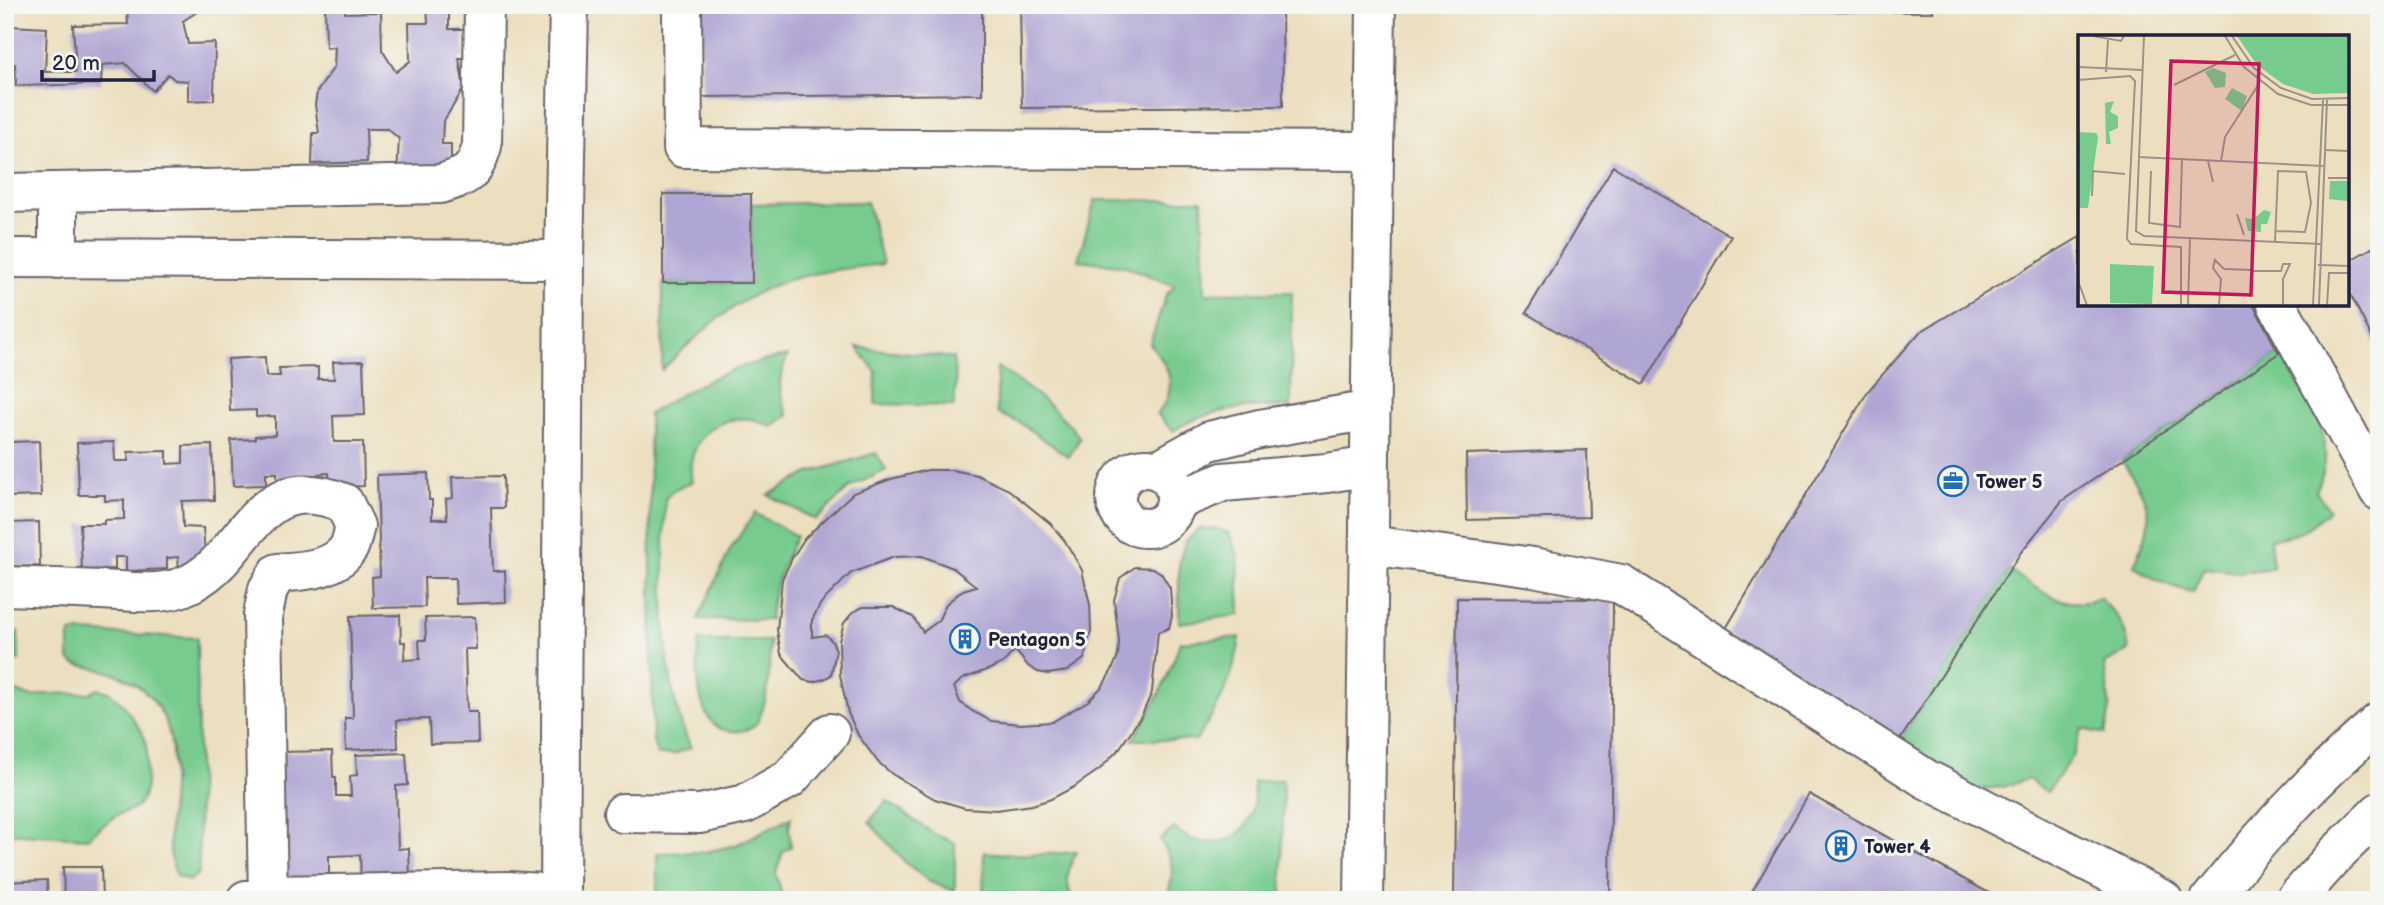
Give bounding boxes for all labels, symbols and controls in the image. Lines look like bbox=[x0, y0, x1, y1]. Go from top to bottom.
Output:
inset map bbox=[2078, 35, 2349, 306]
scale bar bbox=[42, 38, 154, 82]
text: 20 m bbox=[52, 51, 100, 76]
office icon: Tower 5 bbox=[1936, 464, 1970, 498]
place label: Tower 5 bbox=[1976, 471, 2042, 494]
building icon: Pentagon 5 bbox=[948, 622, 982, 656]
place label: Pentagon 5 bbox=[988, 629, 1086, 652]
building icon: Tower 4 bbox=[1824, 829, 1858, 863]
place label: Tower 4 bbox=[1864, 836, 1931, 859]

